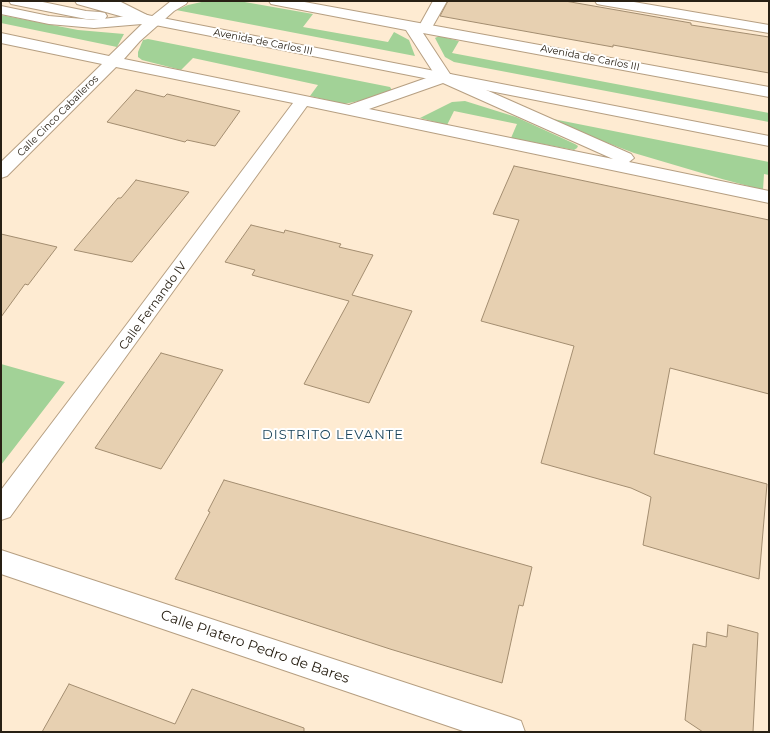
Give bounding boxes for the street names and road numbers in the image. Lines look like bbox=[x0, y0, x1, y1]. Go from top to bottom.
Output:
street label: Avenida de Carlos III bbox=[212, 26, 314, 58]
street label: Avenida de Carlos III bbox=[539, 42, 641, 74]
street label: Calle Cinco Caballeros bbox=[15, 73, 101, 159]
street label: Calle Fernando IV bbox=[116, 259, 190, 353]
street label: Calle Platero Pedro de Bares bbox=[158, 607, 352, 687]

